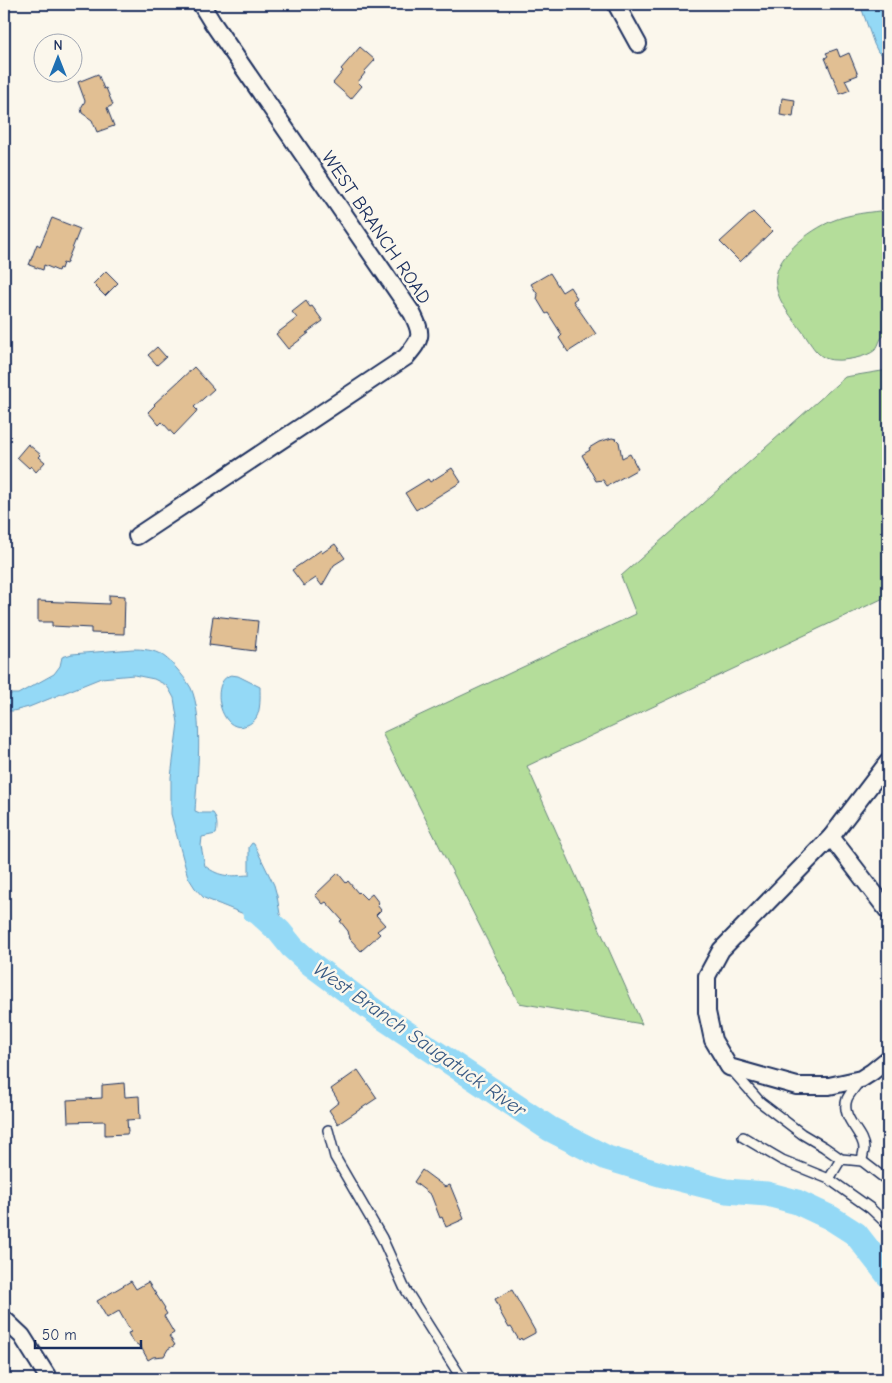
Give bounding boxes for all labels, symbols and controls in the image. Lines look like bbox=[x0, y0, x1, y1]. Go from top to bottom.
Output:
north arrow bbox=[32, 32, 82, 82]
text: N bbox=[53, 37, 63, 54]
street label: WEST BRANCH ROAD bbox=[317, 147, 436, 308]
water label: West Branch Saugatuck River bbox=[309, 957, 531, 1122]
scale bar bbox=[35, 1318, 141, 1350]
text: 50 m bbox=[42, 1326, 77, 1344]

